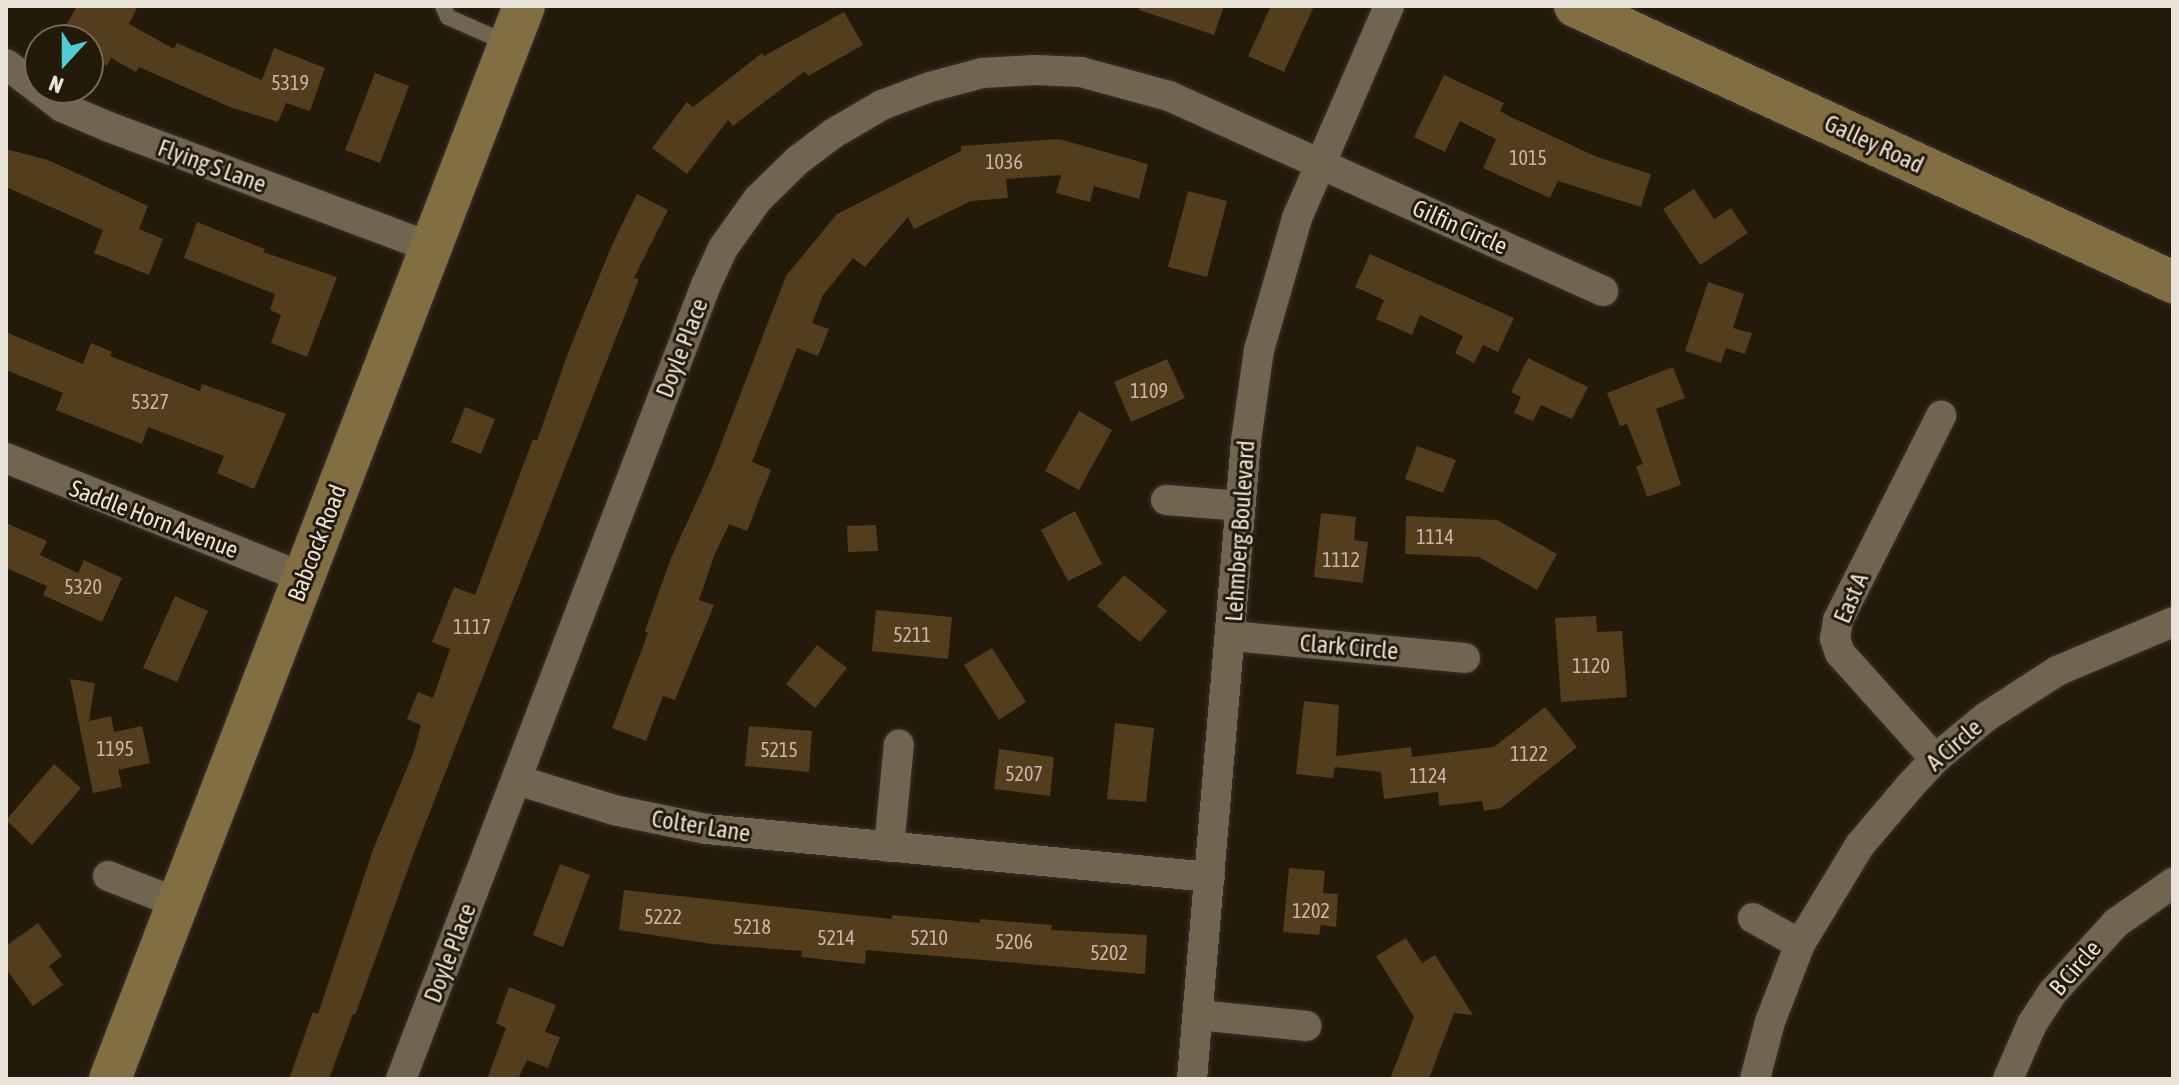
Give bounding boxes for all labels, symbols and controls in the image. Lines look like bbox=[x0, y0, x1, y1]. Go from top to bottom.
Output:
north arrow bbox=[24, 24, 104, 104]
text: N bbox=[45, 70, 67, 99]
house number: 5319 bbox=[271, 70, 309, 94]
street label: Galley Road bbox=[1820, 109, 1928, 179]
street label: Flying S Lane bbox=[154, 133, 270, 199]
house number: 1015 bbox=[1509, 145, 1547, 169]
house number: 1036 bbox=[985, 149, 1023, 173]
street label: Gilfin Circle bbox=[1408, 193, 1512, 261]
street label: Doyle Place bbox=[650, 294, 714, 402]
house number: 1109 bbox=[1130, 378, 1168, 402]
house number: 5327 bbox=[131, 389, 169, 413]
street label: Lehmberg Boulevard bbox=[1219, 439, 1261, 623]
street label: Saddle Horn Avenue bbox=[66, 474, 242, 564]
street label: Babcock Road bbox=[282, 481, 352, 605]
house number: 1114 bbox=[1416, 524, 1454, 548]
house number: 1112 bbox=[1322, 547, 1360, 571]
street label: East A bbox=[1828, 569, 1874, 627]
house number: 5320 bbox=[64, 574, 102, 598]
house number: 1117 bbox=[453, 614, 491, 638]
house number: 5211 bbox=[893, 622, 931, 646]
street label: Clark Circle bbox=[1299, 628, 1399, 666]
house number: 1120 bbox=[1572, 653, 1610, 677]
street label: A Circle bbox=[1920, 713, 1988, 777]
house number: 1195 bbox=[96, 736, 134, 760]
house number: 5215 bbox=[760, 737, 798, 761]
house number: 1122 bbox=[1510, 741, 1548, 765]
house number: 5207 bbox=[1005, 761, 1043, 785]
house number: 1124 bbox=[1409, 763, 1447, 787]
street label: Colter Lane bbox=[650, 804, 752, 848]
house number: 1202 bbox=[1292, 898, 1330, 922]
street label: Doyle Place bbox=[418, 899, 482, 1007]
house number: 5222 bbox=[644, 904, 682, 928]
house number: 5218 bbox=[733, 914, 771, 938]
house number: 5214 bbox=[817, 925, 855, 949]
house number: 5210 bbox=[910, 925, 948, 949]
house number: 5206 bbox=[995, 929, 1033, 953]
street label: B Circle bbox=[2043, 934, 2107, 1002]
house number: 5202 bbox=[1090, 940, 1128, 964]

